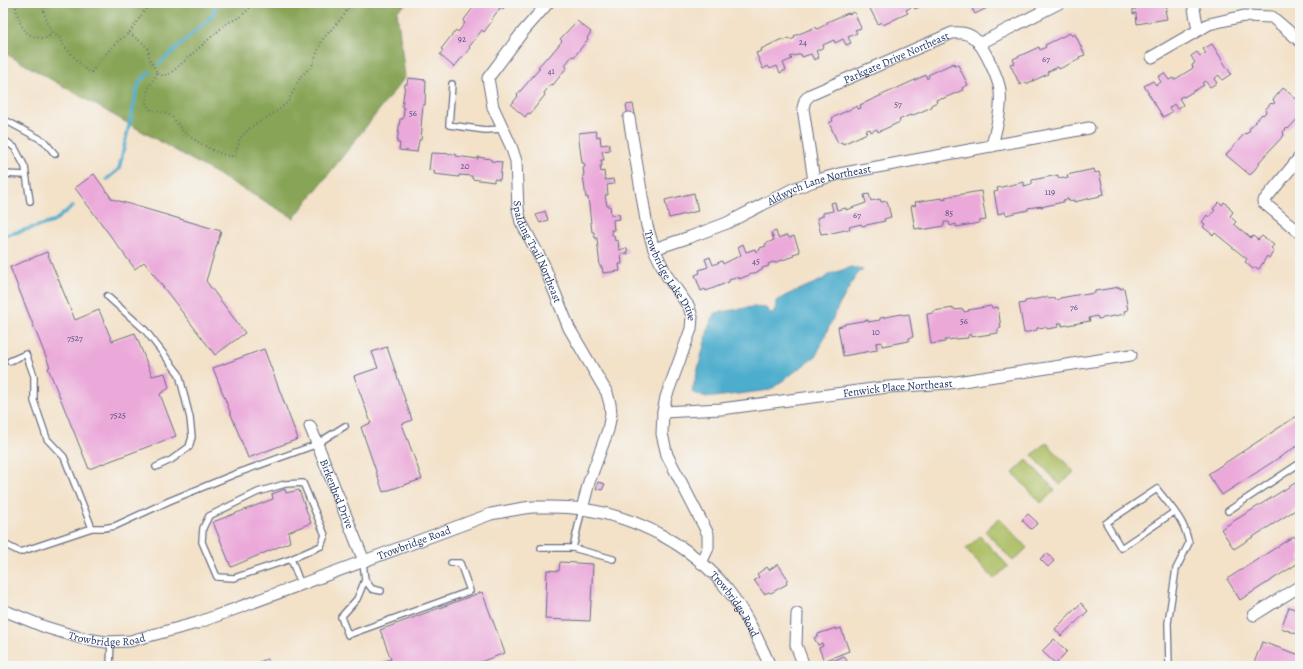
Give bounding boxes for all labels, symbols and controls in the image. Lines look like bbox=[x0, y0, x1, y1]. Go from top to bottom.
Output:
street label: Parkgate Drive Northeast bbox=[841, 28, 951, 87]
house number: 92 bbox=[458, 33, 467, 45]
house number: 24 bbox=[799, 36, 807, 48]
house number: 67 bbox=[1042, 53, 1050, 65]
house number: 41 bbox=[547, 65, 555, 77]
house number: 57 bbox=[894, 98, 902, 110]
house number: 56 bbox=[409, 107, 417, 119]
house number: 20 bbox=[460, 160, 470, 172]
street label: Aldwych Lane Northeast bbox=[764, 161, 873, 209]
house number: 119 bbox=[1045, 186, 1055, 198]
street label: Spalding Trail Northeast bbox=[510, 200, 566, 305]
house number: 85 bbox=[945, 207, 953, 219]
house number: 67 bbox=[853, 209, 861, 221]
street label: Trowbridge Lake Drive bbox=[641, 228, 700, 322]
house number: 45 bbox=[752, 255, 760, 267]
house number: 76 bbox=[1070, 301, 1078, 313]
house number: 56 bbox=[960, 315, 968, 327]
house number: 10 bbox=[872, 326, 880, 338]
house number: 7527 bbox=[67, 332, 83, 344]
street label: Fenwick Place Northeast bbox=[842, 375, 954, 400]
house number: 7525 bbox=[110, 409, 126, 421]
street label: Birkenhed Drive bbox=[316, 457, 358, 531]
street label: Trowbridge Road bbox=[375, 522, 453, 563]
street label: Trowbridge Road bbox=[707, 567, 763, 639]
street label: Trowbridge Road bbox=[67, 627, 147, 650]

